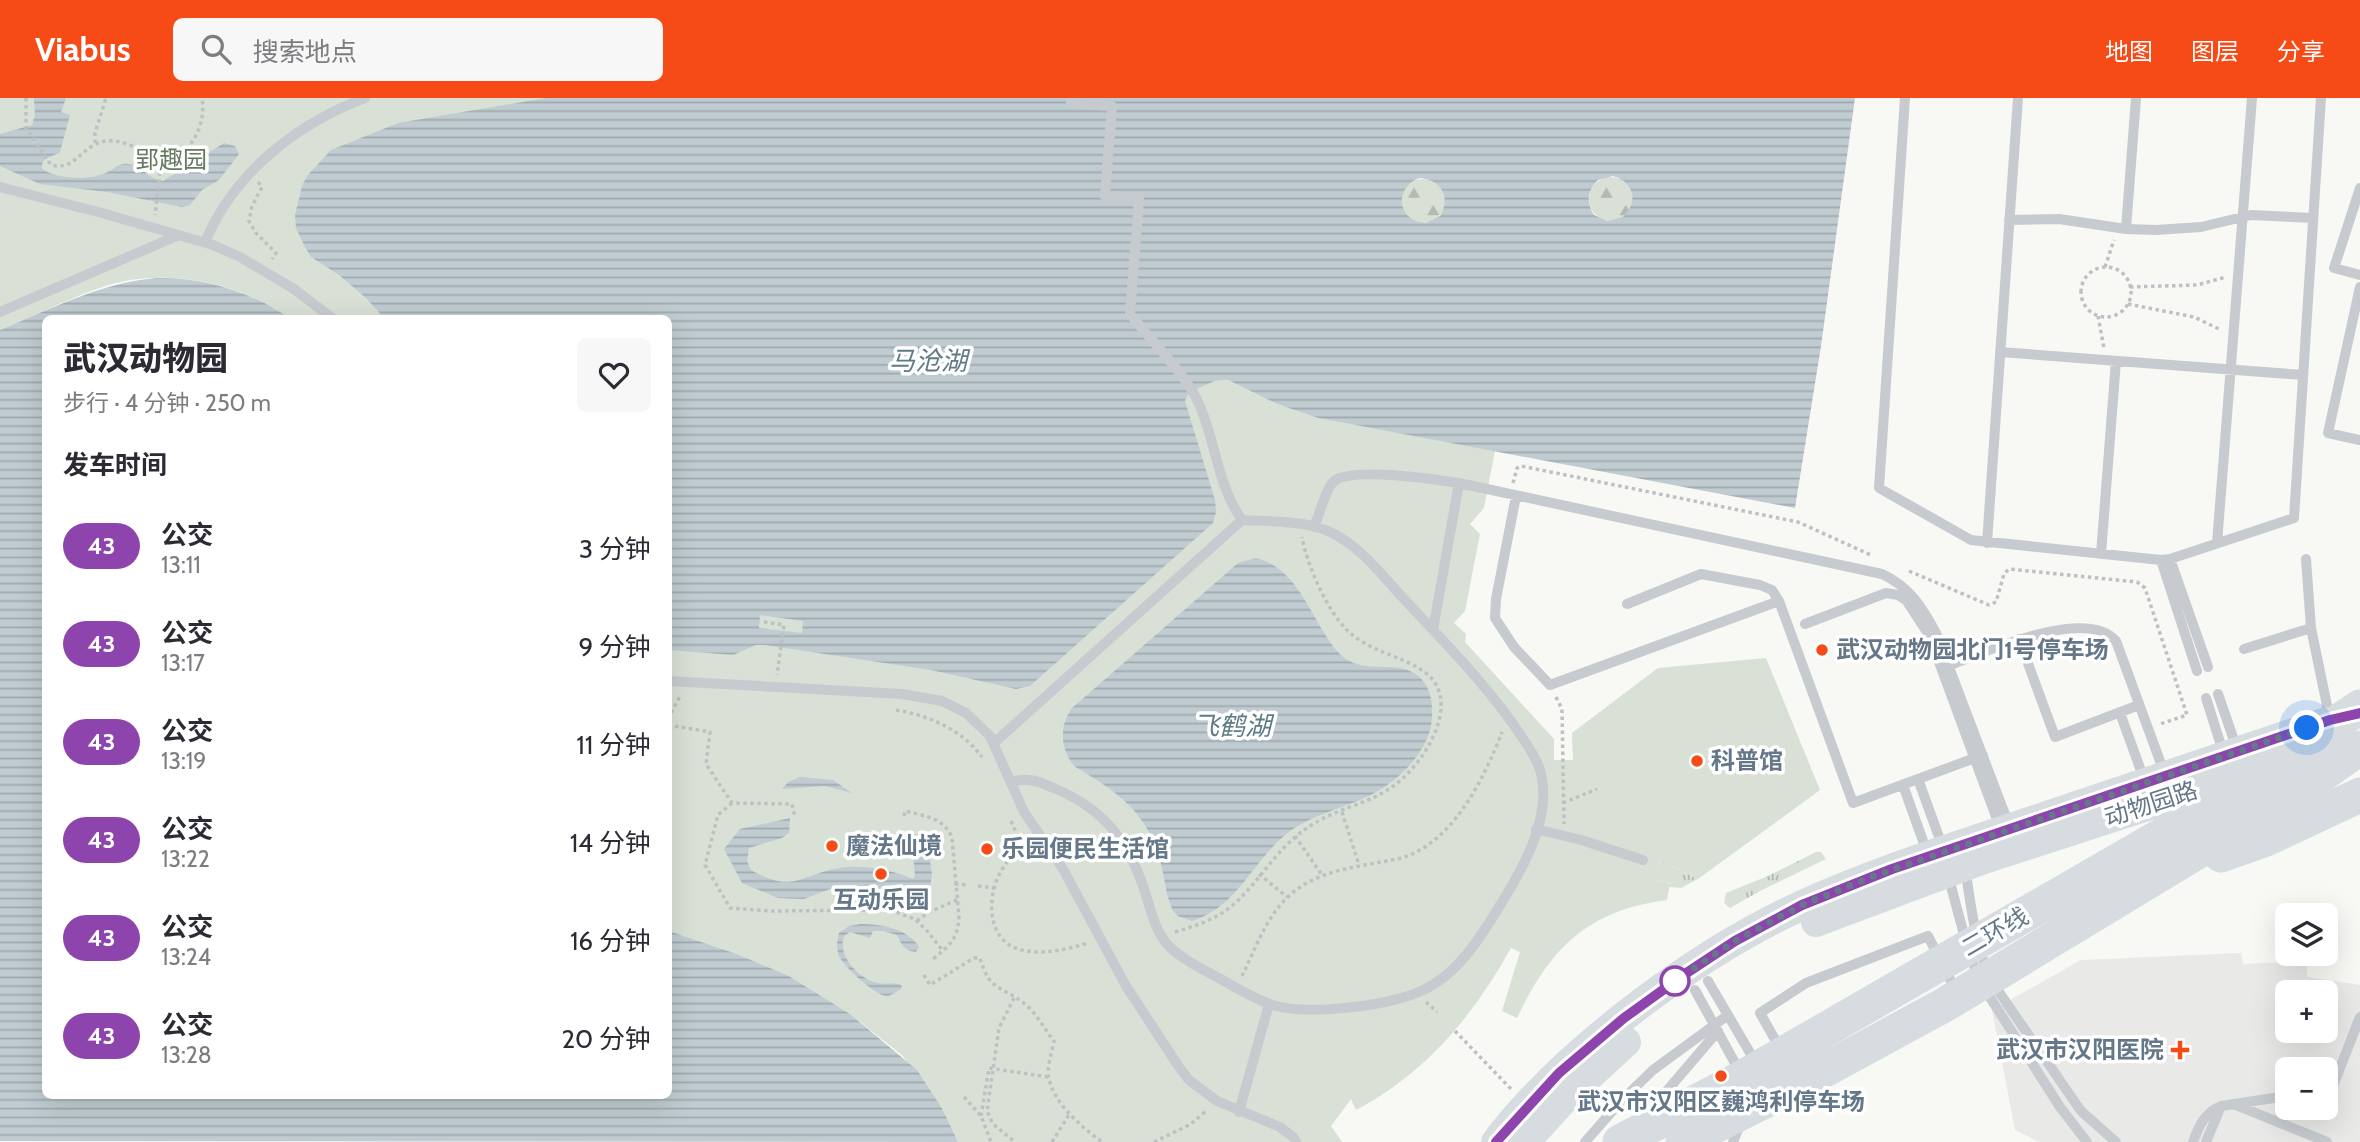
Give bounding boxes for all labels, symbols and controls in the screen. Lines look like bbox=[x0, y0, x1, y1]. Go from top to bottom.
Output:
search box bbox=[173, 18, 663, 81]
text: Viabus bbox=[35, 29, 131, 69]
icon: search bbox=[197, 30, 235, 68]
text: 搜索地点 bbox=[253, 36, 357, 68]
text: 地图 bbox=[2105, 37, 2153, 66]
text: 图层 bbox=[2191, 37, 2239, 66]
text: 分享 bbox=[2277, 37, 2325, 66]
park label: 郢趣园 bbox=[135, 145, 207, 174]
text: 武汉动物园 bbox=[63, 338, 228, 378]
button: heart bbox=[577, 338, 651, 412]
water label: 马沧湖 bbox=[889, 345, 971, 377]
text: 步行 · 4 分钟 · 250 m bbox=[63, 389, 271, 417]
text: 发车时间 bbox=[63, 449, 167, 481]
text: 公交 bbox=[161, 519, 213, 551]
text: 43 bbox=[88, 531, 115, 560]
text: 3 分钟 bbox=[579, 533, 651, 565]
text: 13:11 bbox=[161, 551, 201, 579]
text: 公交 bbox=[161, 617, 213, 649]
text: 43 bbox=[88, 629, 115, 658]
text: 9 分钟 bbox=[578, 631, 651, 663]
place label: 武汉动物园北门1号停车场 bbox=[1836, 635, 2109, 664]
marker: 武汉动物园北门1号停车场 bbox=[1814, 642, 1830, 658]
text: 13:17 bbox=[161, 649, 205, 677]
water label: 飞鹤湖 bbox=[1193, 710, 1275, 742]
your location bbox=[2289, 710, 2324, 745]
text: 公交 bbox=[161, 715, 213, 747]
text: 43 bbox=[88, 727, 115, 756]
text: 11 分钟 bbox=[576, 729, 651, 761]
place label: 科普馆 bbox=[1711, 746, 1783, 775]
text: 13:19 bbox=[161, 747, 206, 775]
marker: 科普馆 bbox=[1689, 753, 1705, 769]
street label: 动物园路 bbox=[2101, 775, 2201, 832]
text: 公交 bbox=[161, 813, 213, 845]
text: 43 bbox=[88, 825, 115, 854]
text: 14 分钟 bbox=[570, 827, 651, 859]
place label: 魔法仙境 bbox=[846, 831, 942, 860]
place label: 乐园便民生活馆 bbox=[1001, 834, 1169, 863]
marker: 魔法仙境 bbox=[824, 838, 840, 854]
marker: 乐园便民生活馆 bbox=[979, 841, 995, 857]
text: 13:22 bbox=[161, 845, 210, 873]
marker: 互动乐园 bbox=[873, 866, 889, 882]
place label: 互动乐园 bbox=[833, 885, 929, 914]
street label: 二环线 bbox=[1956, 901, 2033, 962]
map controls bbox=[2275, 903, 2338, 1120]
button: layers bbox=[2275, 903, 2338, 966]
text: 公交 bbox=[161, 911, 213, 943]
text: 43 bbox=[88, 923, 115, 952]
text: 16 分钟 bbox=[570, 925, 651, 957]
text: 13:24 bbox=[161, 943, 211, 971]
unlabelled marker bbox=[1660, 966, 1690, 996]
button: + bbox=[2275, 980, 2338, 1043]
text: 公交 bbox=[161, 1009, 213, 1041]
text: 43 bbox=[88, 1021, 115, 1050]
text: 20 分钟 bbox=[561, 1023, 651, 1055]
place label: 武汉市汉阳医院 bbox=[1996, 1035, 2164, 1064]
marker: 武汉市汉阳医院 bbox=[2170, 1040, 2190, 1060]
text: 13:28 bbox=[161, 1041, 212, 1069]
button: − bbox=[2275, 1057, 2338, 1120]
marker: 武汉市汉阳区巍鸿利停车场 bbox=[1713, 1068, 1729, 1084]
place label: 武汉市汉阳区巍鸿利停车场 bbox=[1577, 1087, 1865, 1116]

